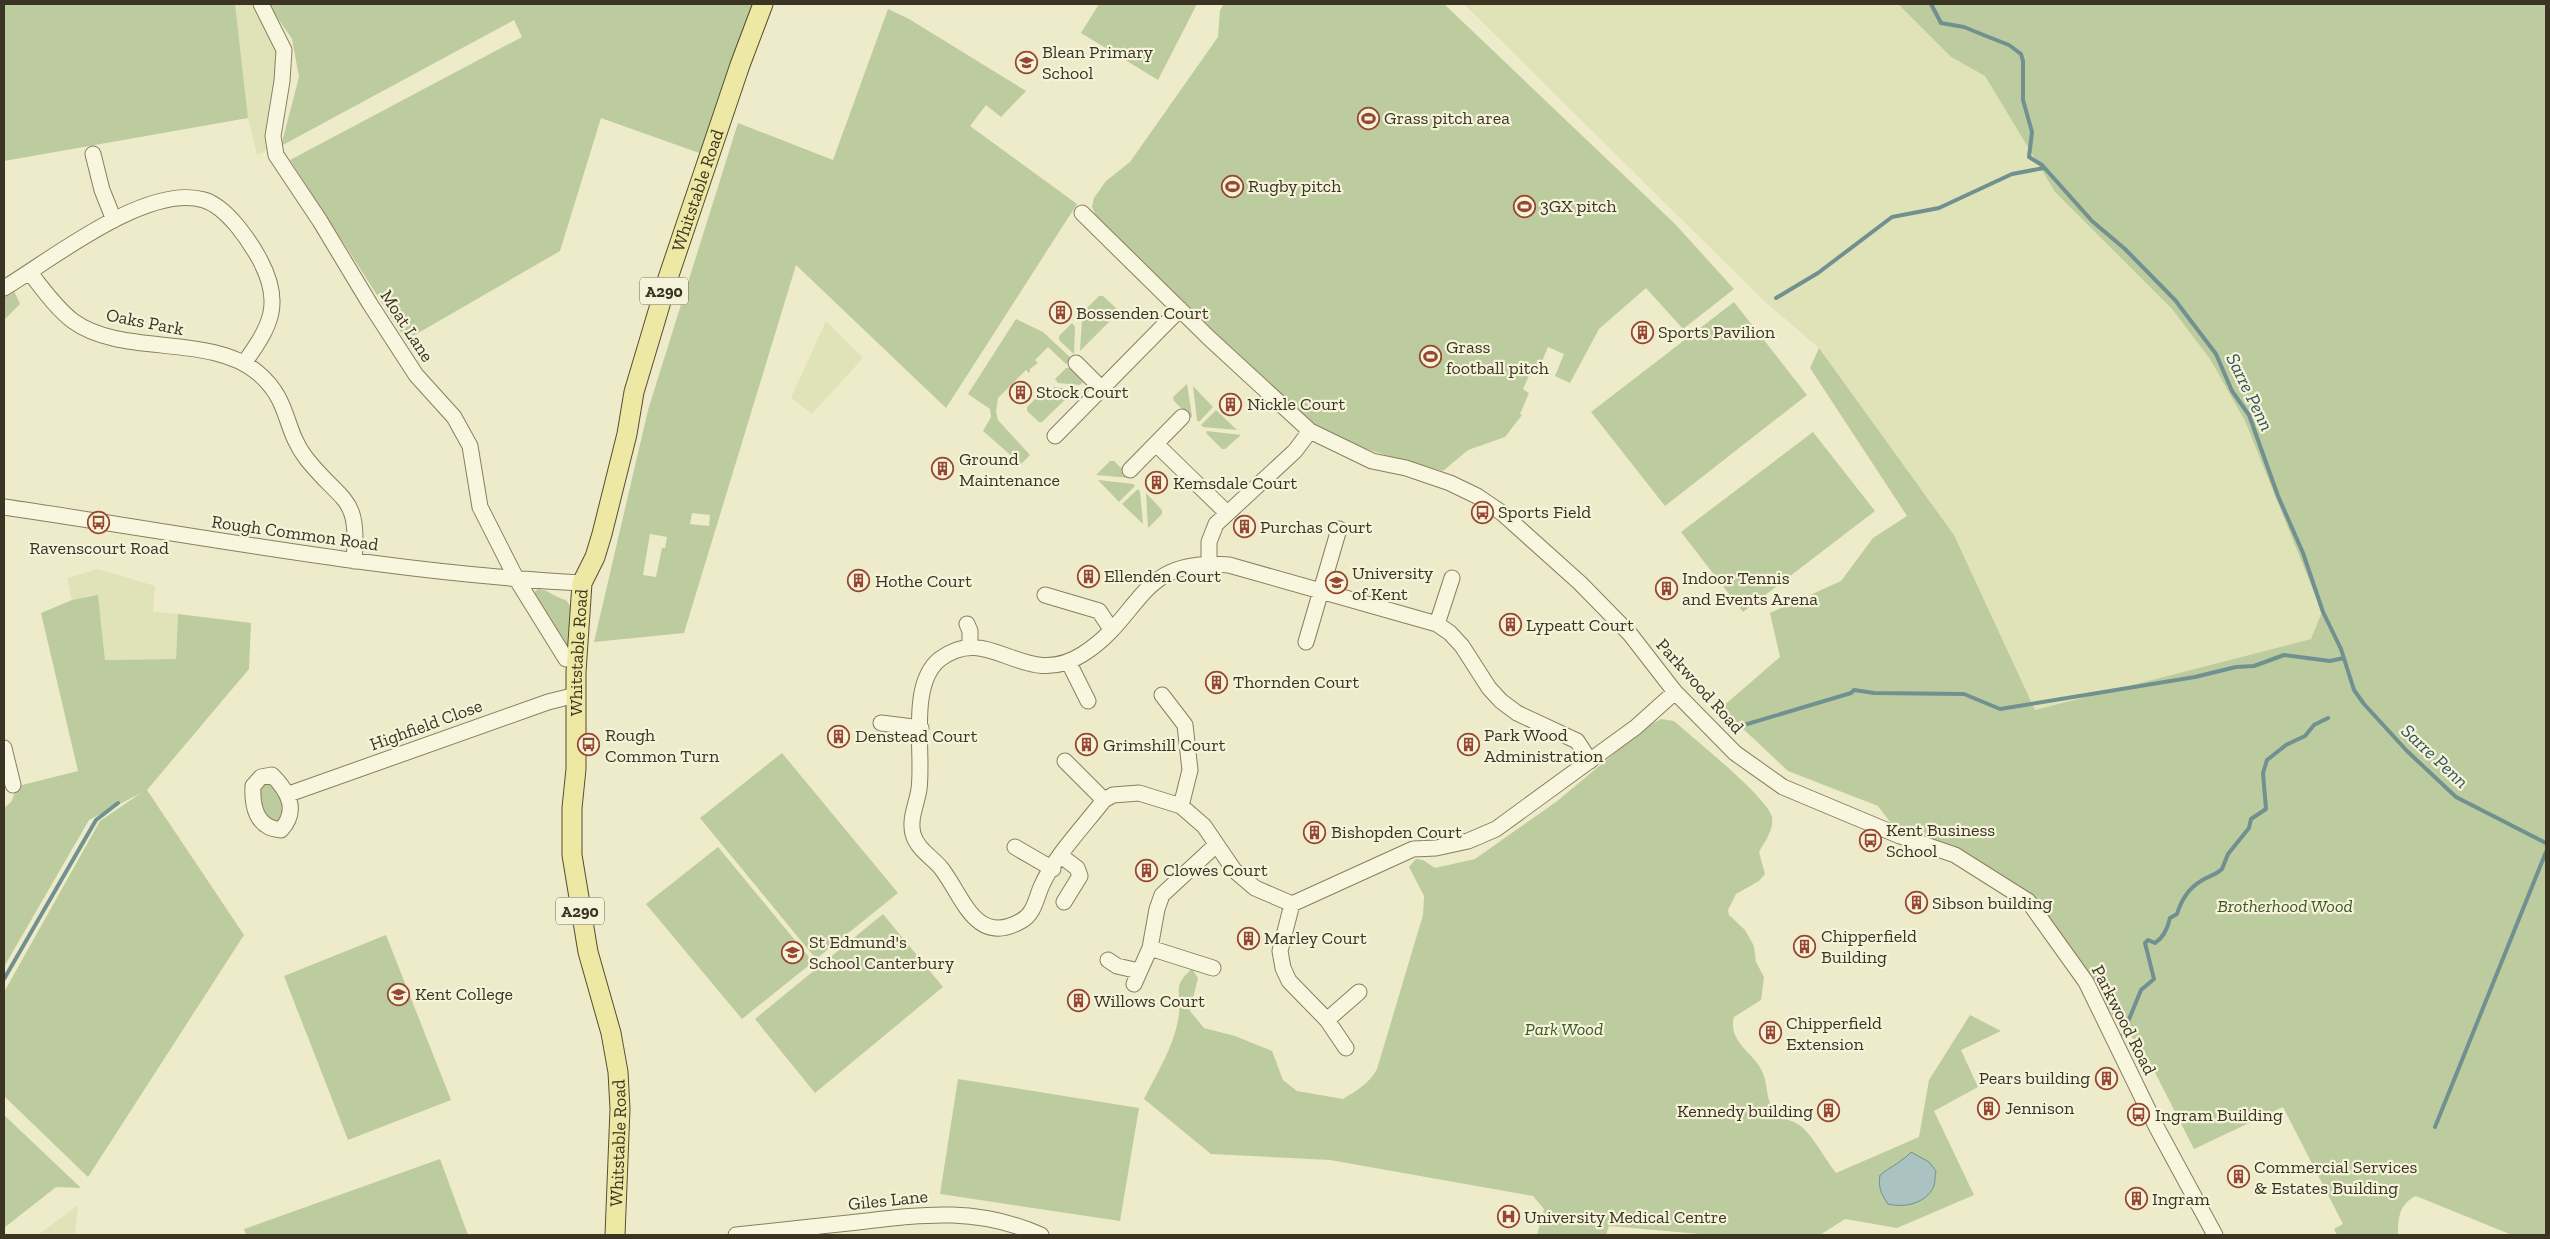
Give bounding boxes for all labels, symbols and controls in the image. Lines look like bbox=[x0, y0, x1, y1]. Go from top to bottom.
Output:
place label: Blean Primary School bbox=[1042, 41, 1154, 84]
school or university icon: Blean Primary School bbox=[1014, 50, 1038, 74]
sports icon: Grass pitch area bbox=[1356, 106, 1380, 130]
place label: Grass pitch area bbox=[1384, 107, 1510, 129]
street label: Whitstable Road bbox=[667, 126, 729, 254]
sports icon: Rugby pitch bbox=[1220, 174, 1244, 198]
place label: Rugby pitch bbox=[1248, 175, 1341, 197]
sports icon: 3GX pitch bbox=[1512, 194, 1536, 218]
place label: 3GX pitch bbox=[1540, 195, 1616, 217]
road number: A290 bbox=[640, 278, 688, 304]
street label: Moat Lane bbox=[376, 286, 438, 366]
building icon: Bossenden Court bbox=[1048, 301, 1072, 325]
place label: Bossenden Court bbox=[1076, 302, 1209, 324]
street label: Oaks Park bbox=[104, 304, 186, 340]
building icon: Sports Pavilion bbox=[1630, 320, 1654, 344]
place label: Sports Pavilion bbox=[1658, 321, 1776, 343]
place label: Grass football pitch bbox=[1446, 336, 1549, 379]
sports icon: Grass football pitch bbox=[1418, 345, 1442, 369]
water label: Sarre Penn bbox=[2221, 349, 2279, 435]
building icon: Stock Court bbox=[1008, 380, 1032, 404]
place label: Stock Court bbox=[1036, 381, 1129, 403]
building icon: Nickle Court bbox=[1219, 392, 1243, 416]
place label: Nickle Court bbox=[1247, 393, 1346, 415]
place label: Ground Maintenance bbox=[959, 448, 1060, 491]
building icon: Ground Maintenance bbox=[931, 457, 955, 481]
building icon: Kemsdale Court bbox=[1145, 471, 1169, 495]
place label: Kemsdale Court bbox=[1173, 472, 1298, 494]
bus stop icon: Sports Field bbox=[1470, 500, 1494, 524]
place label: Sports Field bbox=[1498, 501, 1591, 523]
street label: Rough Common Road bbox=[210, 510, 380, 556]
bus stop icon: Ravenscourt Road bbox=[87, 511, 111, 535]
building icon: Purchas Court bbox=[1232, 515, 1256, 539]
place label: Purchas Court bbox=[1260, 516, 1373, 538]
place label: Ravenscourt Road bbox=[29, 537, 169, 559]
place label: University of Kent bbox=[1352, 562, 1434, 605]
building icon: Ellenden Court bbox=[1076, 564, 1100, 588]
place label: Ellenden Court bbox=[1104, 565, 1221, 587]
place label: Indoor Tennis and Events Arena bbox=[1682, 567, 1818, 610]
building icon: Hothe Court bbox=[847, 569, 871, 593]
place label: Hothe Court bbox=[875, 570, 972, 592]
school or university icon: University of Kent bbox=[1324, 571, 1348, 595]
building icon: Indoor Tennis and Events Arena bbox=[1654, 576, 1678, 600]
street label: Whitstable Road bbox=[565, 588, 593, 716]
building icon: Lypeatt Court bbox=[1498, 613, 1522, 637]
place label: Lypeatt Court bbox=[1526, 614, 1634, 636]
street label: Parkwood Road bbox=[1652, 634, 1749, 738]
building icon: Thornden Court bbox=[1205, 670, 1229, 694]
place label: Thornden Court bbox=[1233, 671, 1360, 693]
street label: Highfield Close bbox=[367, 694, 485, 756]
water label: Sarre Penn bbox=[2397, 719, 2473, 793]
place label: Rough Common Turn bbox=[605, 724, 720, 767]
building icon: Denstead Court bbox=[827, 724, 851, 748]
place label: Park Wood Administration bbox=[1484, 724, 1604, 767]
place label: Denstead Court bbox=[855, 725, 978, 747]
bus stop icon: Rough Common Turn bbox=[577, 733, 601, 757]
building icon: Grimshill Court bbox=[1075, 733, 1099, 757]
building icon: Park Wood Administration bbox=[1456, 733, 1480, 757]
place label: Grimshill Court bbox=[1103, 734, 1226, 756]
place label: Kent Business School bbox=[1886, 819, 1995, 862]
building icon: Bishopden Court bbox=[1303, 820, 1327, 844]
place label: Bishopden Court bbox=[1331, 821, 1462, 843]
bus stop icon: Kent Business School bbox=[1858, 828, 1882, 852]
building icon: Clowes Court bbox=[1135, 858, 1159, 882]
place label: Clowes Court bbox=[1163, 859, 1268, 881]
building icon: Sibson building bbox=[1904, 891, 1928, 915]
place label: Sibson building bbox=[1932, 892, 2053, 914]
park label: Brotherhood Wood bbox=[2217, 895, 2353, 917]
road number: A290 bbox=[556, 898, 604, 924]
place label: Chipperfield Building bbox=[1821, 925, 1917, 968]
building icon: Marley Court bbox=[1236, 926, 1260, 950]
place label: Marley Court bbox=[1264, 927, 1367, 949]
place label: St Edmund's School Canterbury bbox=[809, 931, 955, 974]
building icon: Chipperfield Building bbox=[1793, 934, 1817, 958]
school or university icon: St Edmund's School Canterbury bbox=[781, 940, 805, 964]
street label: Parkwood Road bbox=[2087, 961, 2161, 1079]
school or university icon: Kent College bbox=[387, 982, 411, 1006]
place label: Kent College bbox=[415, 983, 513, 1005]
building icon: Willows Court bbox=[1066, 989, 1090, 1013]
place label: Willows Court bbox=[1094, 990, 1205, 1012]
place label: Chipperfield Extension bbox=[1786, 1012, 1882, 1055]
park label: Park Wood bbox=[1525, 1018, 1603, 1040]
building icon: Chipperfield Extension bbox=[1758, 1021, 1782, 1045]
building icon: Pears building bbox=[2094, 1066, 2118, 1090]
place label: Pears building bbox=[1979, 1067, 2090, 1089]
street label: Whitstable Road bbox=[605, 1079, 631, 1207]
building icon: Jennison bbox=[1977, 1096, 2001, 1120]
place label: Jennison bbox=[2005, 1097, 2075, 1119]
building icon: Kennedy building bbox=[1817, 1099, 1841, 1123]
place label: Kennedy building bbox=[1677, 1100, 1813, 1122]
bus stop icon: Ingram Building bbox=[2127, 1103, 2151, 1127]
place label: Ingram Building bbox=[2155, 1104, 2283, 1126]
place label: Commercial Services & Estates Building bbox=[2254, 1156, 2417, 1199]
building icon: Commercial Services & Estates Building bbox=[2226, 1165, 2250, 1189]
street label: Giles Lane bbox=[847, 1185, 929, 1215]
building icon: Ingram bbox=[2124, 1187, 2148, 1211]
place label: Ingram bbox=[2152, 1188, 2210, 1210]
hospital icon: University Medical Centre bbox=[1496, 1205, 1520, 1229]
place label: University Medical Centre bbox=[1524, 1206, 1727, 1228]

